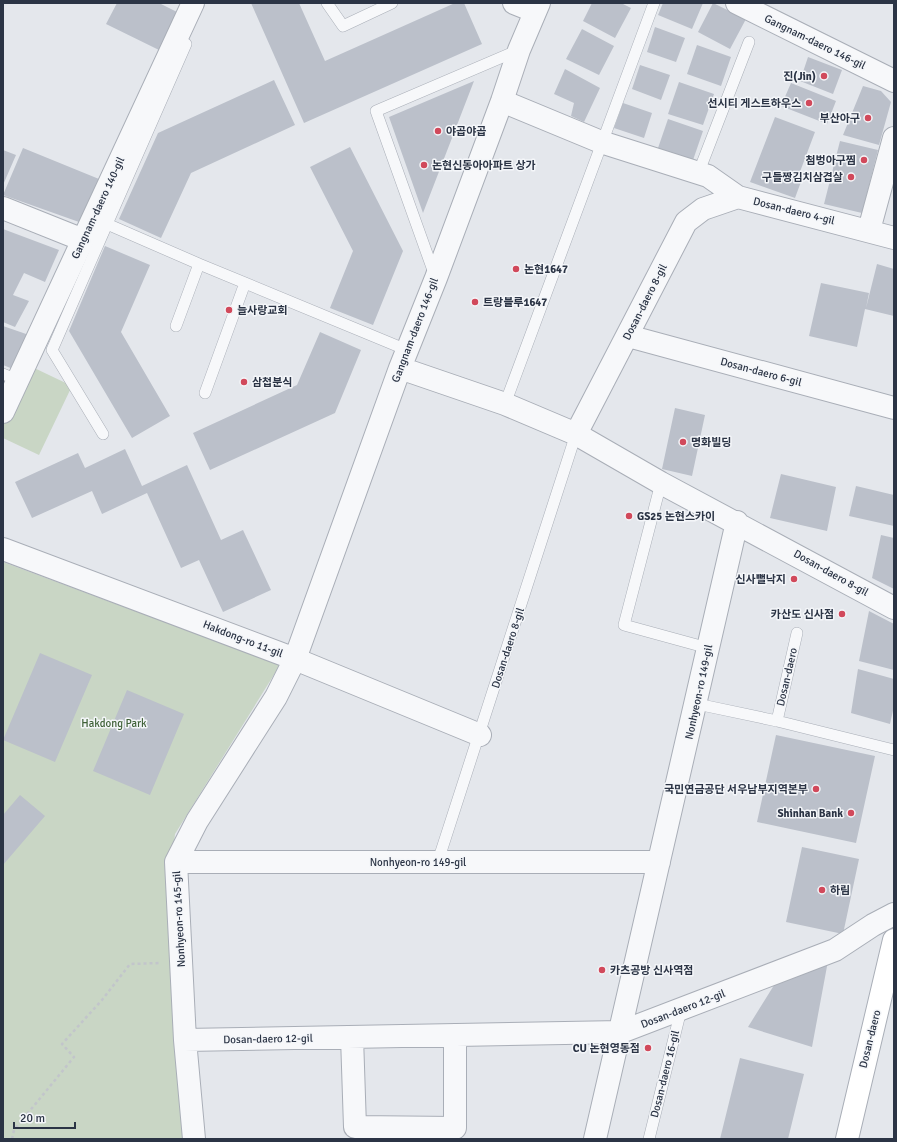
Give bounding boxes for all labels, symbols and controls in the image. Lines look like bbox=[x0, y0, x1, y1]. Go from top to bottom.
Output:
street label: Gangnam-daero 146-gil bbox=[762, 12, 868, 72]
place label: 진(Jin) bbox=[783, 70, 816, 83]
marker: 진(Jin) bbox=[819, 71, 829, 81]
place label: 선시티 게스트하우스 bbox=[708, 97, 801, 110]
marker: 선시티 게스트하우스 bbox=[804, 98, 814, 108]
place label: 부산아구 bbox=[820, 112, 860, 125]
marker: 부산아구 bbox=[863, 113, 873, 123]
place label: 야곱야곱 bbox=[446, 125, 486, 138]
marker: 야곱야곱 bbox=[433, 126, 443, 136]
place label: 첨벙아구찜 bbox=[805, 154, 856, 167]
street label: Gangnam-daero 140-gil bbox=[69, 155, 127, 261]
marker: 첨벙아구찜 bbox=[859, 155, 869, 165]
place label: 논현신동아아파트 상가 bbox=[432, 159, 536, 172]
marker: 논현신동아아파트 상가 bbox=[419, 160, 429, 170]
place label: 구들짱김치삼겹살 bbox=[762, 171, 843, 184]
marker: 구들짱김치삼겹살 bbox=[846, 172, 856, 182]
street label: Dosan-daero 4-gil bbox=[752, 195, 836, 227]
street label: Dosan-daero 8-gil bbox=[620, 262, 670, 342]
place label: 논현1647 bbox=[524, 263, 568, 276]
marker: 논현1647 bbox=[511, 264, 521, 274]
street label: Gangnam-daero 146-gil bbox=[389, 276, 441, 384]
place label: 트랑블루1647 bbox=[483, 296, 547, 309]
marker: 트랑블루1647 bbox=[470, 297, 480, 307]
place label: 늘사랑교회 bbox=[237, 304, 288, 317]
marker: 늘사랑교회 bbox=[224, 305, 234, 315]
street label: Dosan-daero 6-gil bbox=[719, 355, 803, 389]
place label: 삼첩분식 bbox=[252, 376, 292, 389]
marker: 삼첩분식 bbox=[239, 377, 249, 387]
place label: 명화빌딩 bbox=[691, 436, 731, 449]
marker: 명화빌딩 bbox=[678, 437, 688, 447]
place label: GS25 논현스카이 bbox=[637, 510, 715, 523]
marker: GS25 논현스카이 bbox=[624, 511, 634, 521]
street label: Dosan-daero 8-gil bbox=[791, 547, 871, 599]
place label: 신사뻘낙지 bbox=[735, 573, 786, 586]
marker: 신사뻘낙지 bbox=[789, 574, 799, 584]
street label: Dosan-daero 8-gil bbox=[489, 606, 527, 690]
place label: 카산도 신사점 bbox=[771, 608, 834, 621]
marker: 카산도 신사점 bbox=[837, 609, 847, 619]
street label: Hakdong-ro 11-gil bbox=[201, 618, 285, 660]
street label: Nonhyeon-ro 149-gil bbox=[683, 643, 715, 741]
street label: Dosan-daero bbox=[774, 646, 800, 707]
park label: Hakdong Park bbox=[81, 717, 147, 730]
place label: 국민연금공단 서우남부지역본부 bbox=[664, 783, 808, 796]
marker: 국민연금공단 서우남부지역본부 bbox=[811, 784, 821, 794]
place label: Shinhan Bank bbox=[777, 807, 843, 820]
marker: Shinhan Bank bbox=[846, 808, 856, 818]
street label: Nonhyeon-ro 149-gil bbox=[370, 856, 466, 869]
street label: Nonhyeon-ro 145-gil bbox=[170, 870, 188, 968]
place label: 하림 bbox=[830, 884, 850, 897]
marker: 하림 bbox=[817, 885, 827, 895]
place label: 카츠공방 신사역점 bbox=[610, 964, 693, 977]
marker: 카츠공방 신사역점 bbox=[597, 965, 607, 975]
street label: Dosan-daero 12-gil bbox=[639, 987, 727, 1031]
street label: Dosan-daero bbox=[856, 1008, 884, 1069]
street label: Dosan-daero 16-gil bbox=[648, 1029, 682, 1119]
street label: Dosan-daero 12-gil bbox=[223, 1032, 313, 1046]
place label: CU 논현영동점 bbox=[573, 1042, 640, 1055]
marker: CU 논현영동점 bbox=[643, 1043, 653, 1053]
scale bar bbox=[14, 1104, 75, 1130]
text: 20 m bbox=[20, 1111, 45, 1126]

